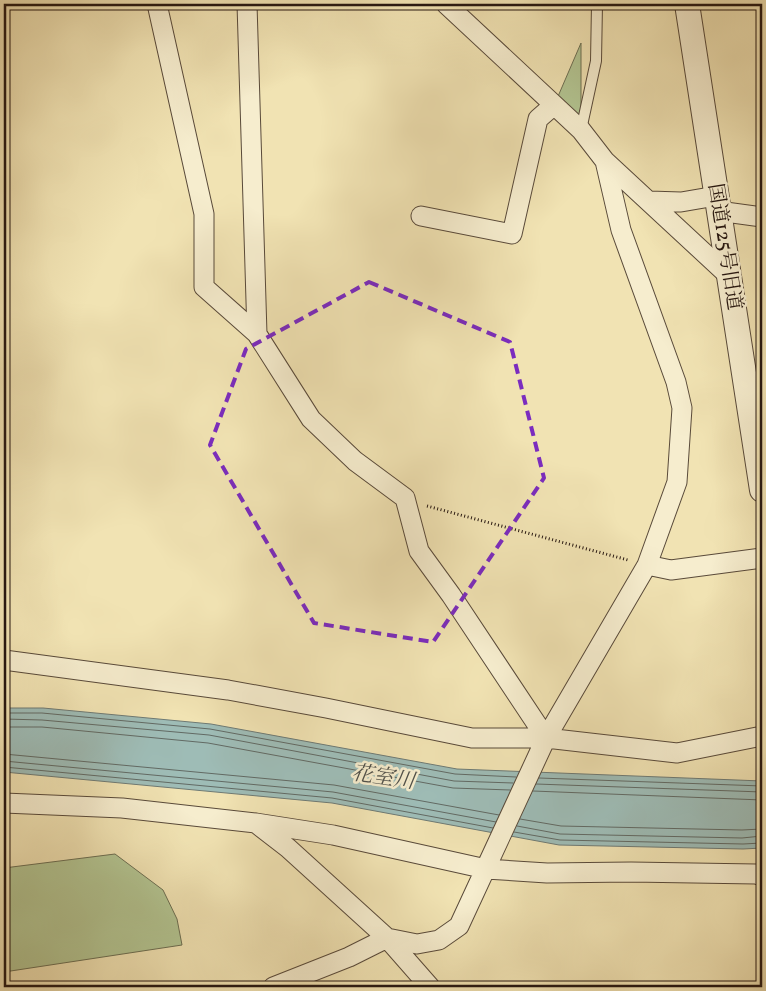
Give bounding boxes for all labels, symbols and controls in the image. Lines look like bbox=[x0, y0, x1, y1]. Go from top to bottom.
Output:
street label: 国道125号旧道 bbox=[700, 182, 748, 312]
water label: 花室川 bbox=[350, 759, 418, 797]

